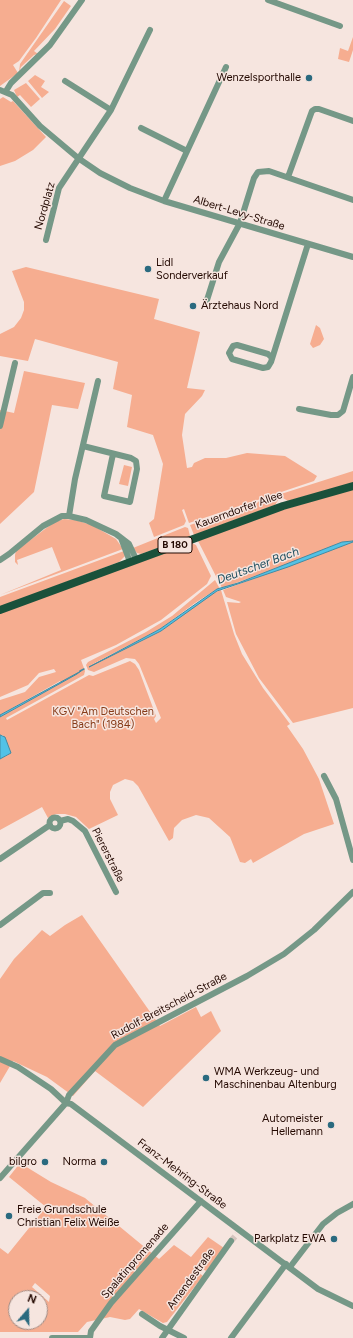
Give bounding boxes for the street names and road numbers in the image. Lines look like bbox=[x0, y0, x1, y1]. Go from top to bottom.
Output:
street label: Nordplatz bbox=[32, 181, 58, 231]
street label: Albert-Levy-Straße bbox=[192, 193, 286, 233]
street label: Kauerndorfer Allee bbox=[194, 488, 284, 532]
road number: B 180 bbox=[158, 537, 192, 553]
street label: Piererstraße bbox=[89, 826, 127, 884]
street label: Rudolf-Breitscheid-Straße bbox=[109, 970, 229, 1042]
street label: Franz-Mehring-Straße bbox=[135, 1136, 229, 1212]
street label: Spalatinpromenade bbox=[99, 1220, 171, 1302]
street label: Amendestraße bbox=[164, 1246, 218, 1312]

